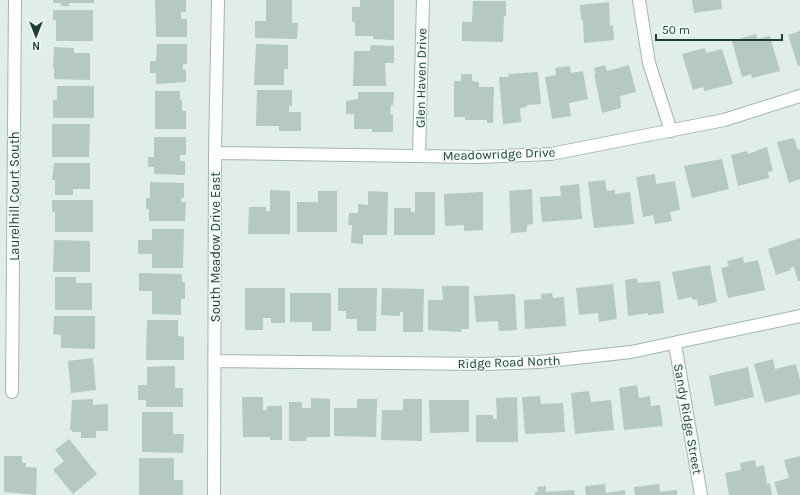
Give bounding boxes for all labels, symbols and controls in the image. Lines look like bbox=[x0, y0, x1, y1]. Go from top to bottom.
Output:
north arrow bbox=[16, 16, 56, 56]
scale bar bbox=[656, 16, 782, 42]
text: 50 m bbox=[662, 23, 690, 37]
street label: Glen Haven Drive bbox=[413, 28, 429, 128]
text: N bbox=[32, 39, 40, 52]
street label: Laurelhill Court South bbox=[7, 131, 22, 261]
street label: Meadowridge Drive bbox=[442, 145, 556, 163]
street label: South Meadow Drive East bbox=[208, 172, 223, 322]
street label: Ridge Road North bbox=[457, 353, 561, 371]
street label: Sandy Ridge Street bbox=[671, 363, 705, 476]

